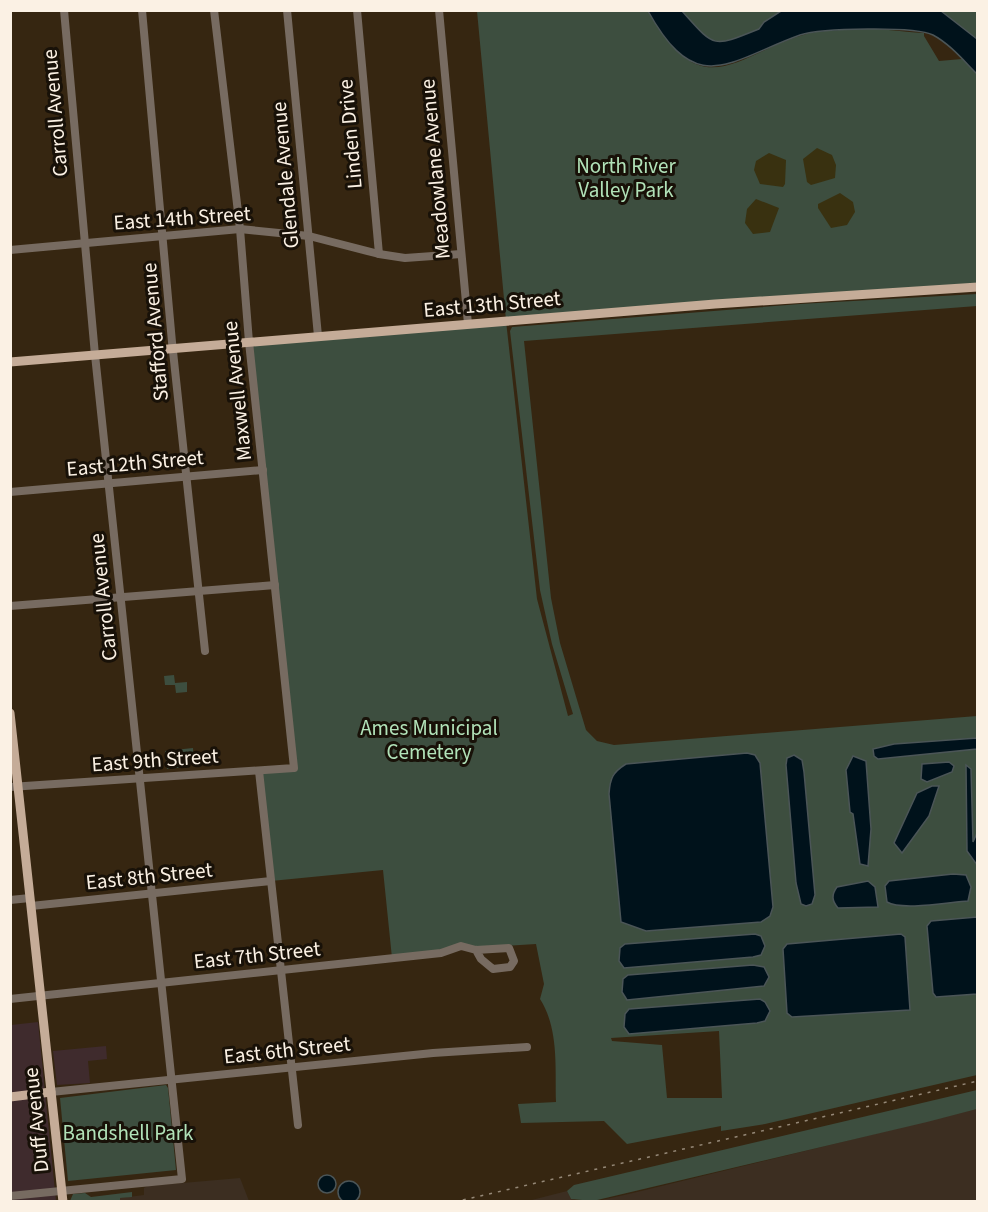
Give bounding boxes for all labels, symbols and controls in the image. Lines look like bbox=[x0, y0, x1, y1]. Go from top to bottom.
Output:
street label: Carroll Avenue bbox=[34, 48, 76, 178]
street label: Linden Drive bbox=[330, 78, 370, 190]
street label: Meadowlane Avenue bbox=[412, 78, 458, 260]
street label: Glendale Avenue bbox=[264, 100, 306, 250]
park label: North River Valley Park bbox=[576, 151, 676, 205]
street label: East 14th Street bbox=[112, 198, 252, 238]
street label: Stafford Avenue bbox=[134, 262, 176, 402]
street label: East 13th Street bbox=[422, 283, 562, 325]
street label: Maxwell Avenue bbox=[215, 320, 259, 462]
street label: East 12th Street bbox=[65, 442, 205, 484]
street label: Carroll Avenue bbox=[81, 532, 125, 662]
park label: Ames Municipal Cemetery bbox=[360, 713, 498, 767]
street label: East 9th Street bbox=[91, 741, 219, 779]
street label: East 8th Street bbox=[84, 854, 214, 898]
street label: East 7th Street bbox=[192, 933, 322, 977]
street label: East 6th Street bbox=[222, 1028, 352, 1072]
street label: Duff Avenue bbox=[16, 1066, 56, 1174]
park label: Bandshell Park bbox=[63, 1118, 194, 1148]

